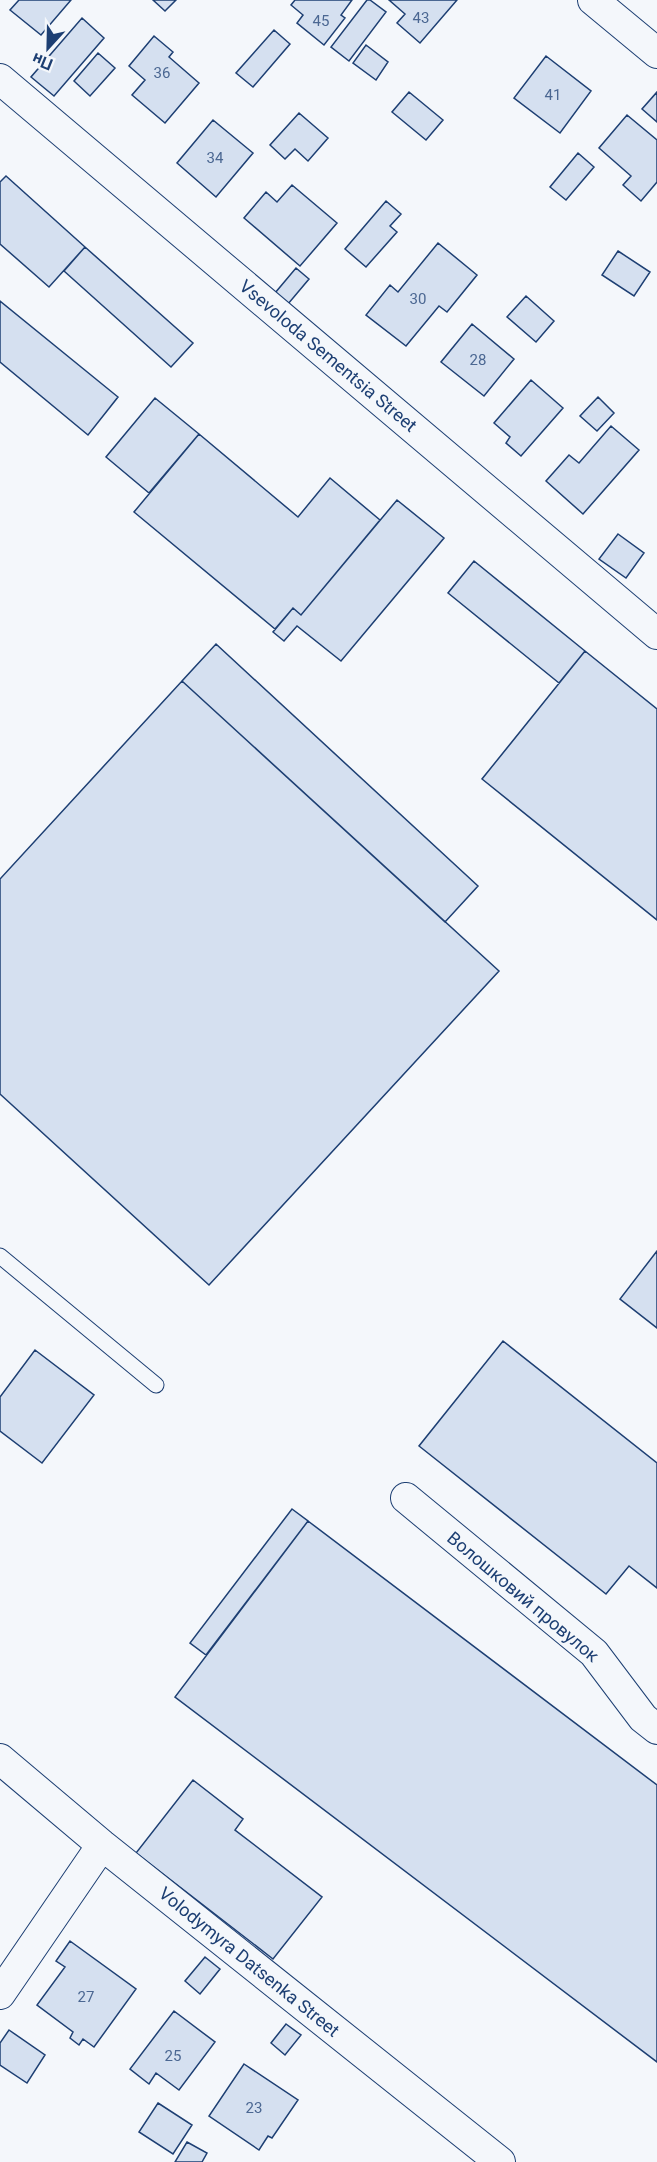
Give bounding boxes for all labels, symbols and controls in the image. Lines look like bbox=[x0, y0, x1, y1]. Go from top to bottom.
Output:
house number: 43 bbox=[413, 9, 429, 27]
house number: 45 bbox=[313, 12, 329, 30]
north arrow bbox=[18, 18, 78, 78]
text: Пн bbox=[30, 49, 56, 74]
house number: 36 bbox=[154, 64, 170, 82]
house number: 41 bbox=[545, 86, 561, 104]
house number: 34 bbox=[207, 149, 224, 167]
street label: Vsevoloda Sementsia Street bbox=[235, 275, 421, 436]
house number: 30 bbox=[410, 290, 426, 308]
house number: 28 bbox=[470, 351, 486, 369]
street label: Волошковий провулок bbox=[443, 1527, 604, 1666]
street label: Volodymyra Datsenka Street bbox=[155, 1882, 344, 2041]
house number: 27 bbox=[78, 1988, 94, 2006]
house number: 25 bbox=[165, 2047, 181, 2065]
house number: 23 bbox=[246, 2099, 262, 2117]

